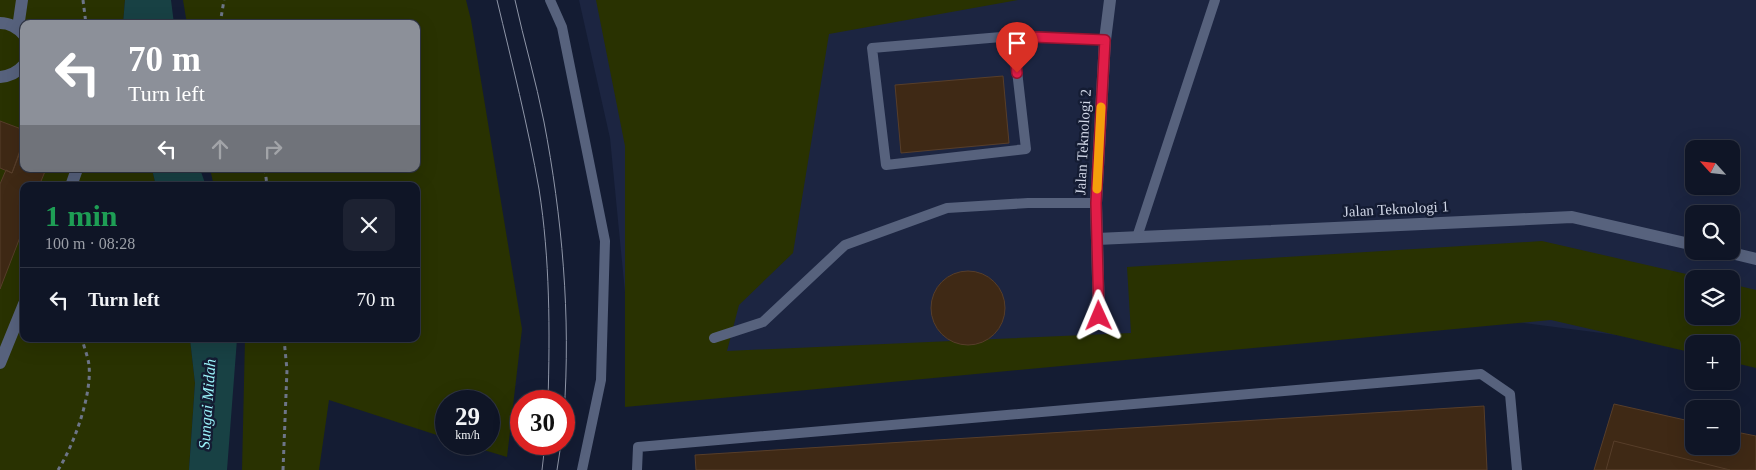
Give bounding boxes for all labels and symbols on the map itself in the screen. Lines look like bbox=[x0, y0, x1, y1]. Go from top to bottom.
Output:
pin bbox=[996, 22, 1038, 73]
street label: Jalan Teknologi 2 bbox=[1072, 89, 1094, 195]
north arrow bbox=[1685, 140, 1740, 195]
street label: Jalan Teknologi 1 bbox=[1343, 198, 1449, 220]
position arrow bbox=[1072, 289, 1124, 341]
water label: Sungai Midah bbox=[195, 358, 220, 450]
speed limit sign: 30 bbox=[510, 390, 575, 455]

